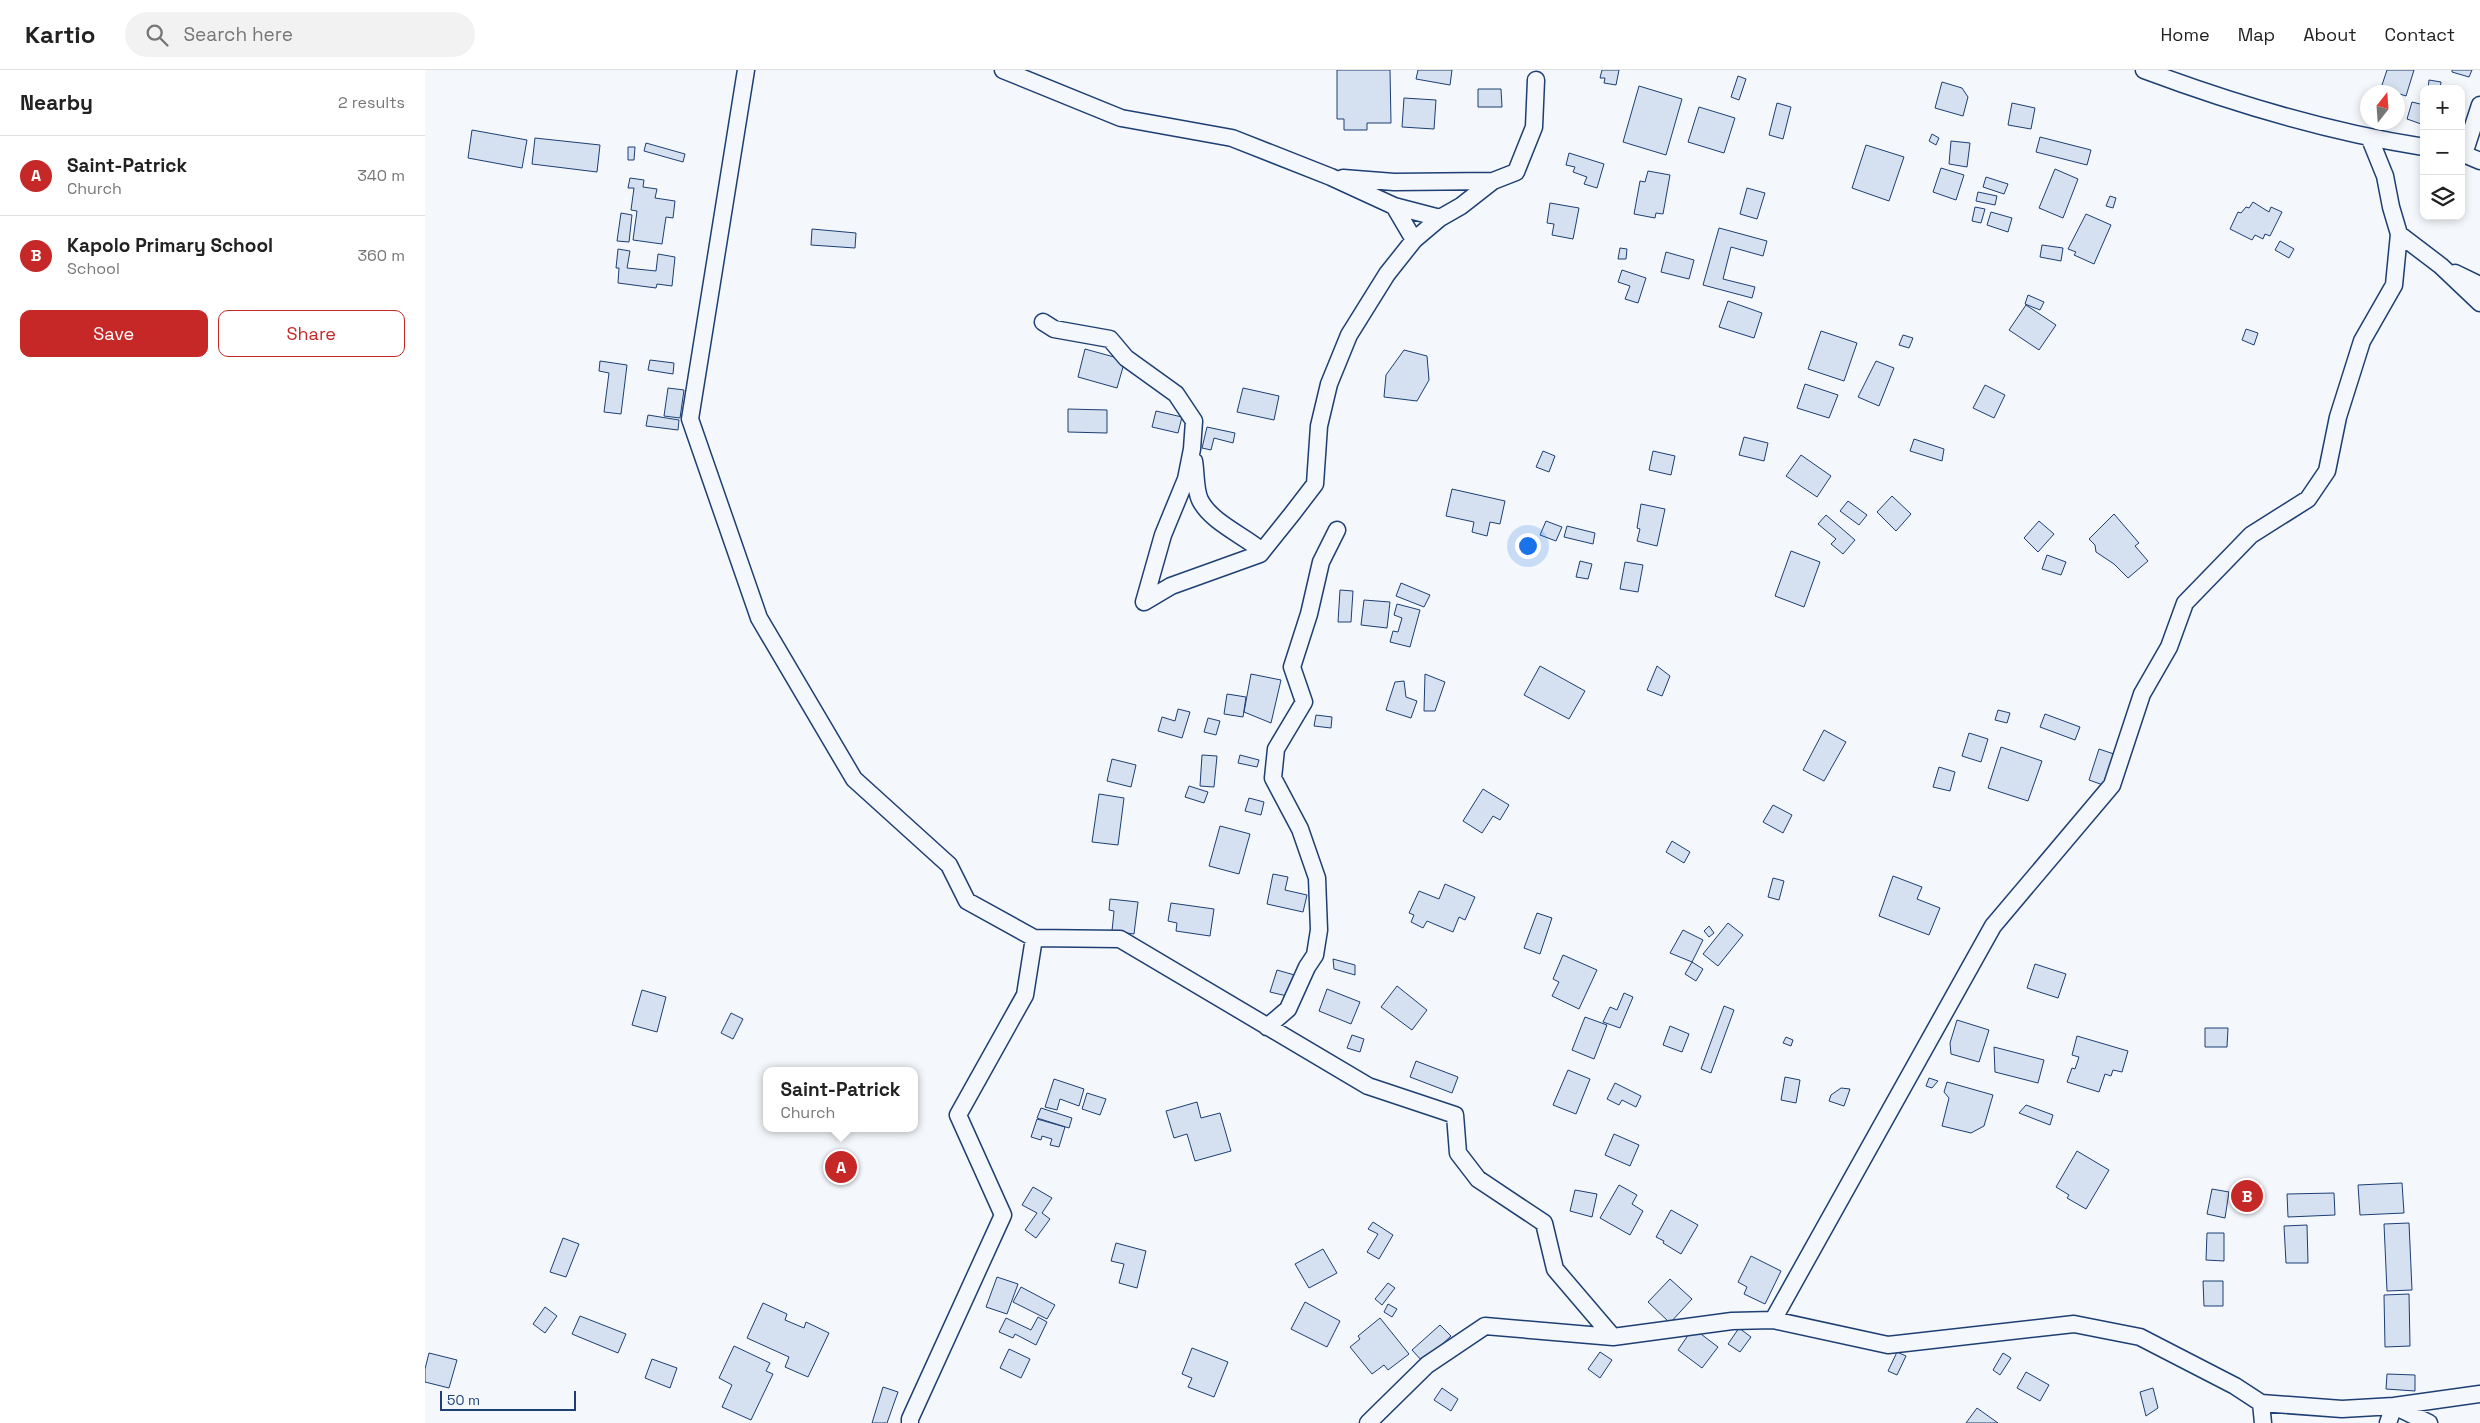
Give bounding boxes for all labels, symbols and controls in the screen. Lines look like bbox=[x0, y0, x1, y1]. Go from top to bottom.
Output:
search box bbox=[125, 12, 475, 57]
text: Kartio bbox=[25, 19, 95, 50]
icon: search bbox=[143, 21, 171, 49]
text: Search here bbox=[183, 22, 293, 47]
text: Home bbox=[2161, 23, 2210, 46]
text: Map bbox=[2238, 23, 2275, 46]
text: About bbox=[2303, 23, 2357, 46]
text: Contact bbox=[2385, 23, 2455, 46]
north arrow bbox=[2360, 85, 2405, 130]
map controls bbox=[2420, 85, 2465, 220]
button: + bbox=[2420, 85, 2465, 130]
text: Nearby bbox=[20, 89, 93, 116]
text: 2 results bbox=[338, 92, 405, 113]
button: − bbox=[2420, 130, 2465, 175]
text: Saint-Patrick bbox=[67, 153, 187, 178]
text: A bbox=[31, 165, 41, 186]
text: 340 m bbox=[357, 165, 405, 186]
button: layers bbox=[2420, 175, 2465, 220]
text: Church bbox=[67, 178, 122, 199]
text: Kapolo Primary School bbox=[67, 233, 273, 258]
text: B bbox=[31, 245, 41, 266]
text: 360 m bbox=[357, 245, 405, 266]
text: School bbox=[67, 258, 120, 279]
button: Save bbox=[20, 310, 208, 357]
button: Share bbox=[218, 310, 405, 357]
your location bbox=[1515, 533, 1541, 559]
popup bbox=[763, 1067, 918, 1132]
text: Saint-Patrick bbox=[780, 1077, 901, 1102]
text: Church bbox=[780, 1102, 835, 1123]
pin: A bbox=[825, 1148, 857, 1186]
pin: B bbox=[2231, 1177, 2263, 1215]
scale bar bbox=[440, 1388, 576, 1411]
text: 50 m bbox=[447, 1391, 480, 1409]

